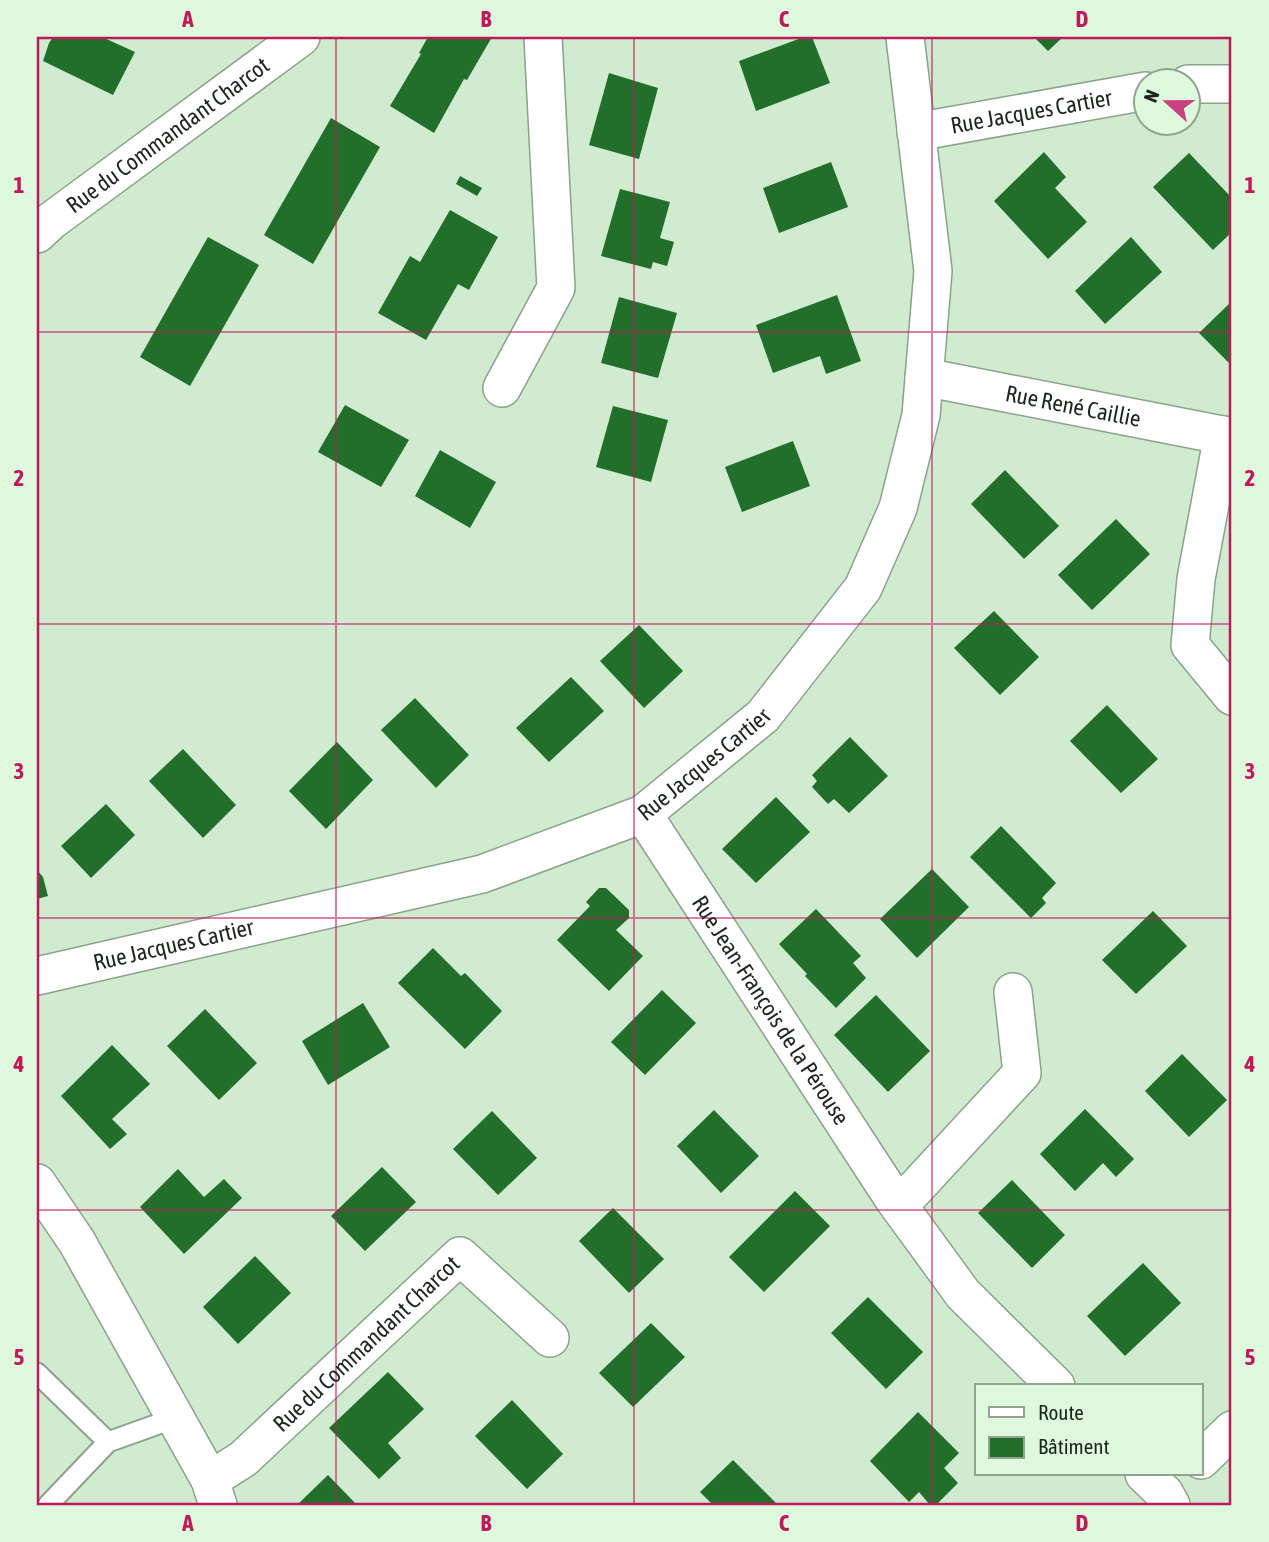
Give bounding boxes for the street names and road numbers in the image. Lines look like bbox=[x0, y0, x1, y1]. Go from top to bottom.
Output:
street label: Rue du Commandant Charcot bbox=[61, 52, 274, 218]
street label: Rue Jacques Cartier bbox=[948, 84, 1115, 139]
street label: Rue René Caillie bbox=[1003, 380, 1143, 432]
street label: Rue Jacques Cartier bbox=[632, 703, 777, 826]
street label: Rue Jean-François de la Pérouse bbox=[687, 891, 855, 1129]
street label: Rue Jacques Cartier bbox=[91, 914, 257, 976]
street label: Rue du Commandant Charcot bbox=[268, 1250, 465, 1437]

